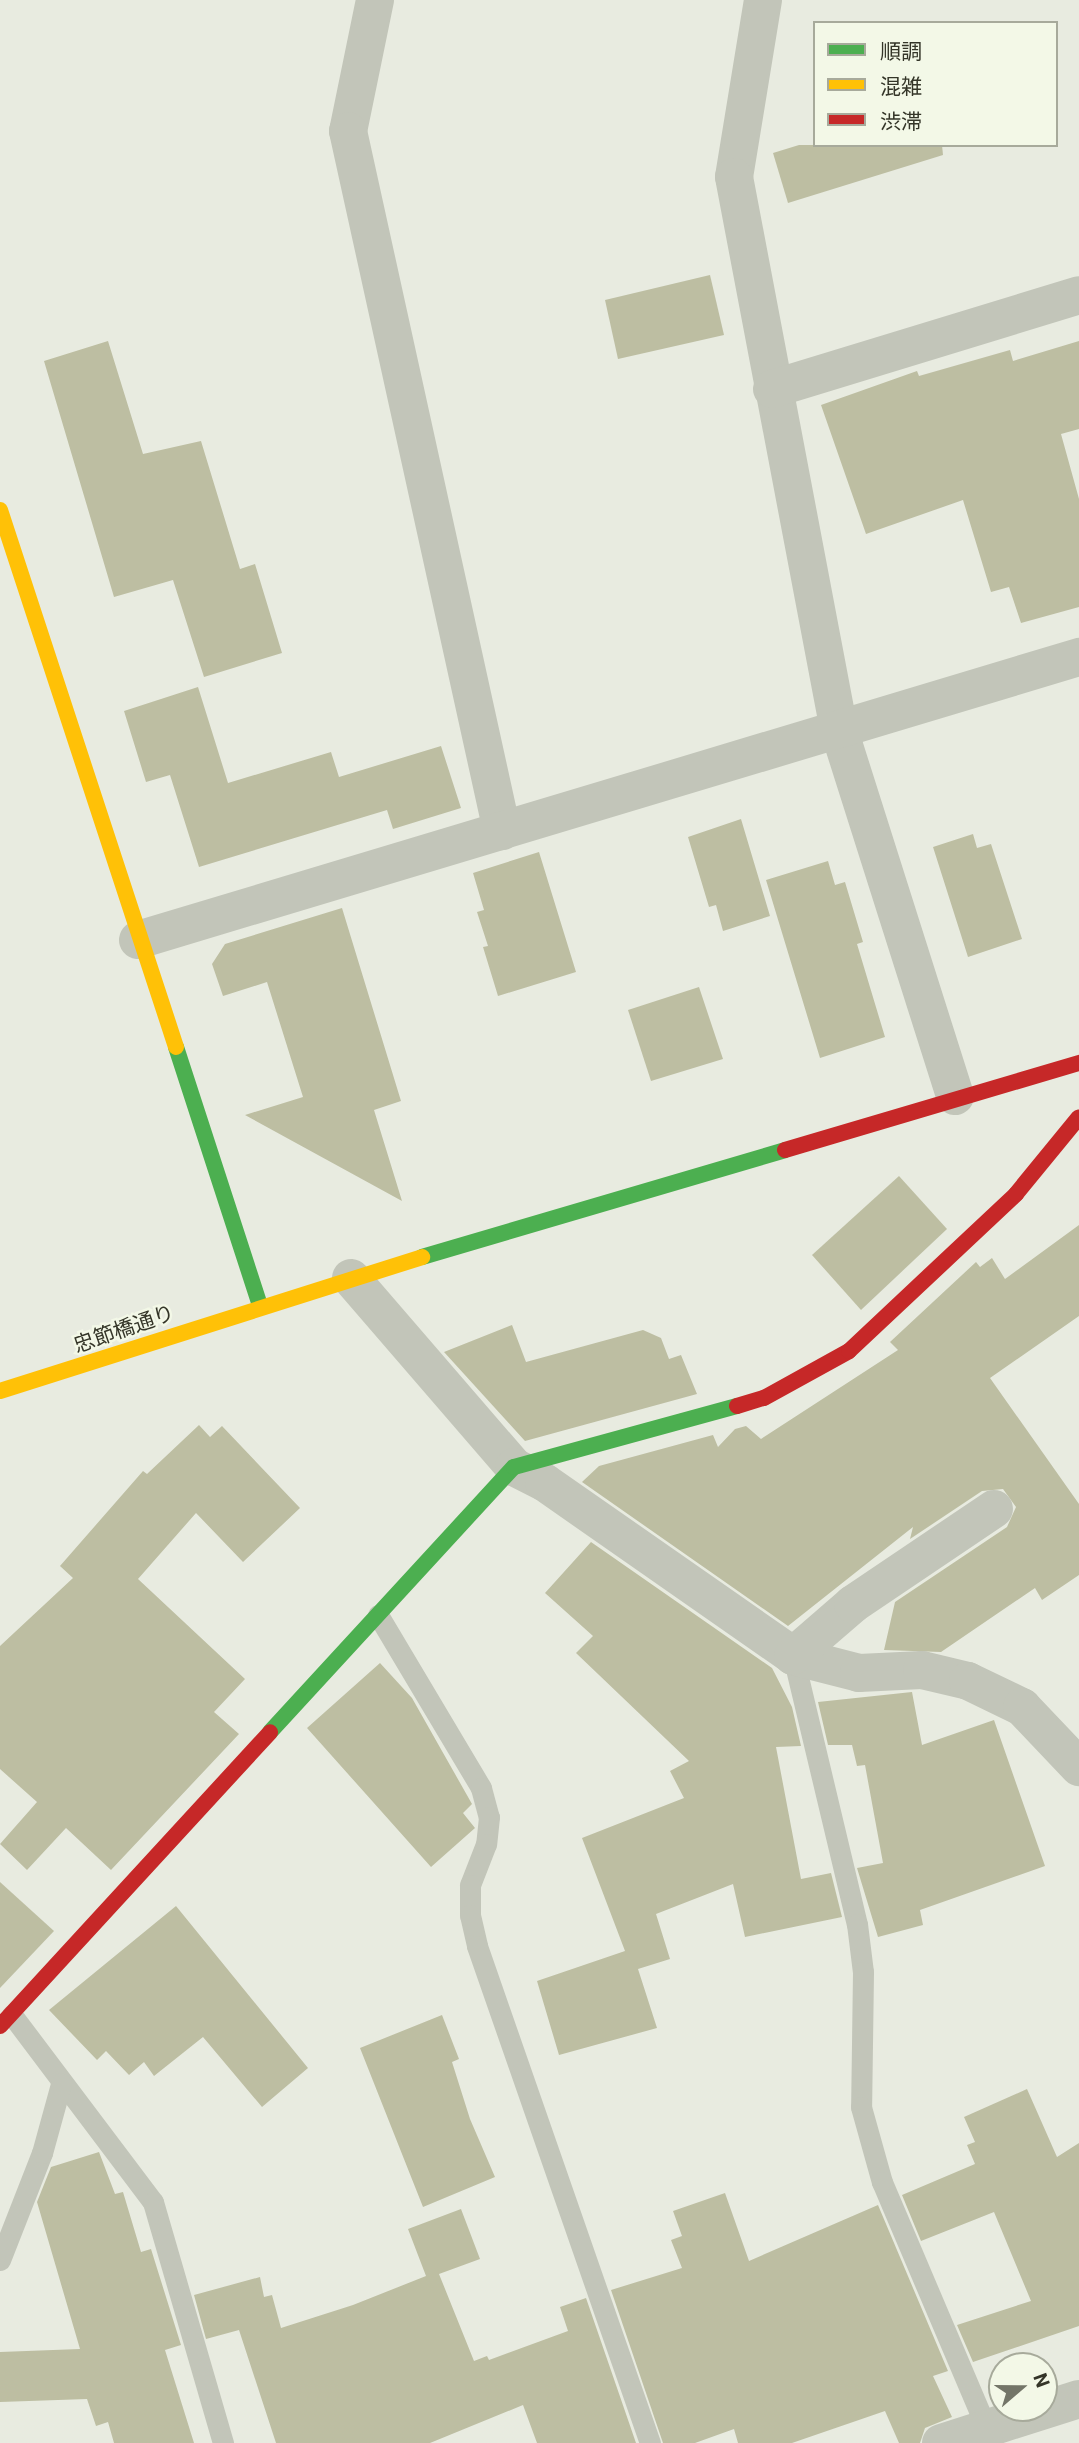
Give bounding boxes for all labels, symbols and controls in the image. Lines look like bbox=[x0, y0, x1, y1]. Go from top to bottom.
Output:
legend bbox=[813, 21, 1058, 147]
text: 順調 bbox=[880, 40, 922, 64]
text: 混雑 bbox=[880, 75, 922, 99]
text: 渋滞 bbox=[880, 110, 922, 134]
street label: 忠節橋通り bbox=[70, 1300, 178, 1358]
north arrow bbox=[988, 2352, 1058, 2422]
text: N bbox=[1028, 2370, 1054, 2391]

